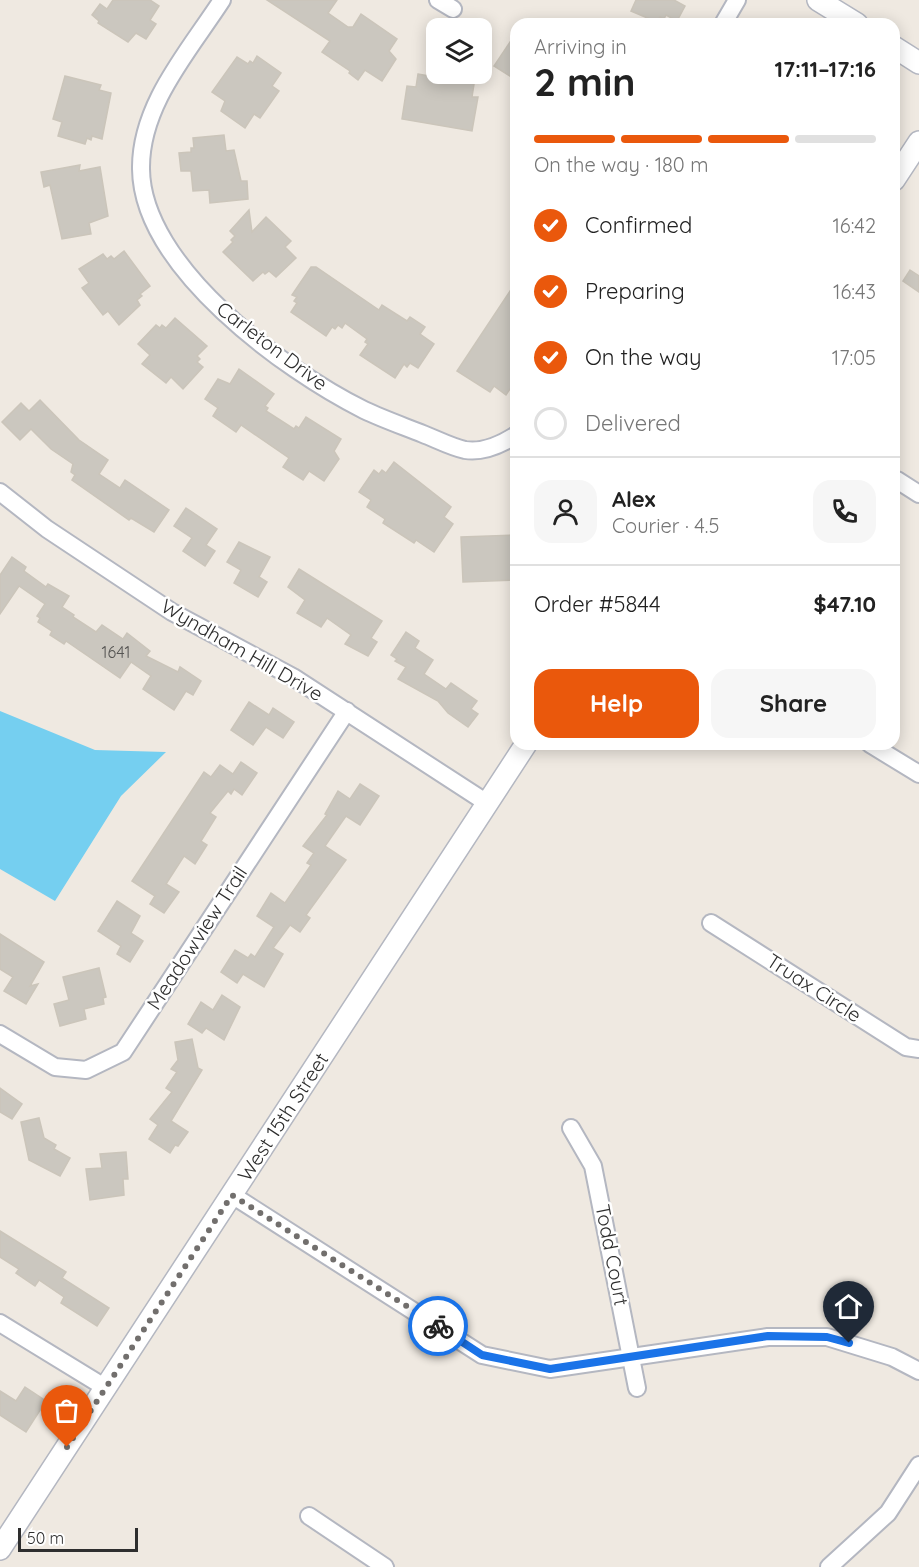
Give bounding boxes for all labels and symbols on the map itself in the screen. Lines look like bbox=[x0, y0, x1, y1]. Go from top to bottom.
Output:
street label: Carleton Drive bbox=[212, 296, 333, 395]
street label: Wyndham Hill Drive bbox=[157, 593, 328, 706]
house number: 1641 bbox=[101, 642, 131, 662]
street label: Meadowview Trail bbox=[141, 861, 252, 1014]
street label: Truax Circle bbox=[762, 948, 866, 1027]
street label: West 15th Street bbox=[232, 1047, 334, 1186]
street label: Todd Court bbox=[590, 1202, 635, 1308]
pin bbox=[823, 1281, 874, 1343]
courier bbox=[408, 1296, 468, 1356]
pin bbox=[41, 1385, 92, 1447]
scale bar bbox=[18, 1525, 138, 1552]

